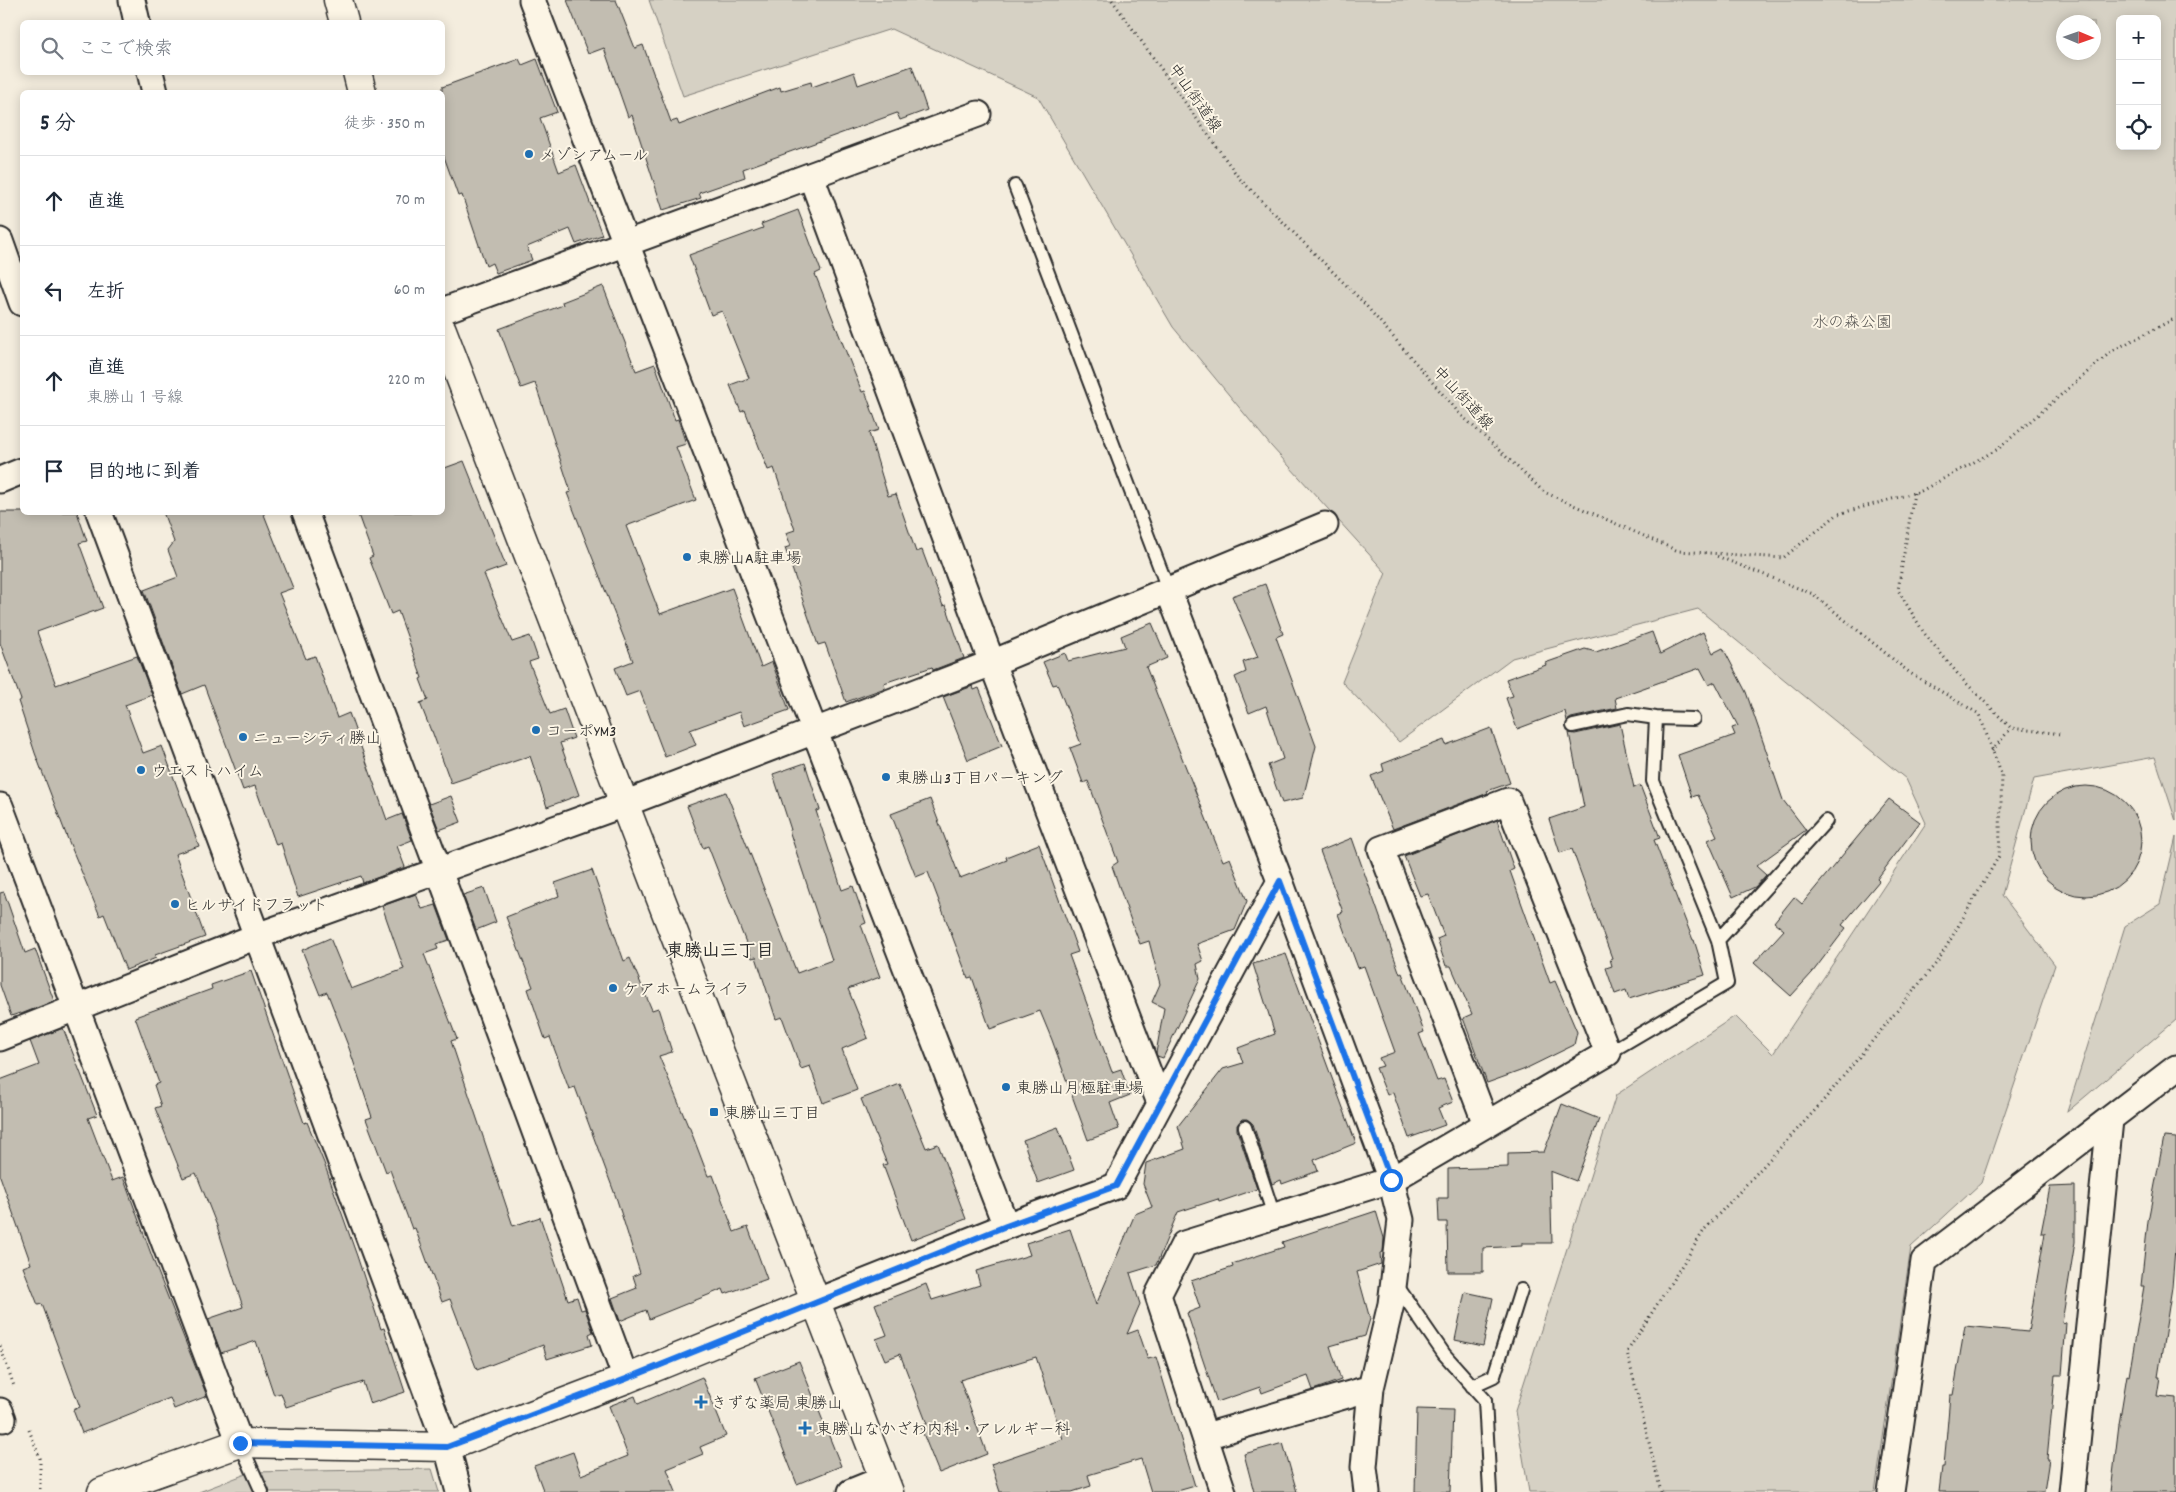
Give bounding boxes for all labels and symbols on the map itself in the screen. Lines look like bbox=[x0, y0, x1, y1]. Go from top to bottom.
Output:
north arrow bbox=[2056, 15, 2101, 60]
street label: 中山街道線 bbox=[1162, 59, 1226, 138]
place label: メゾンアムール bbox=[539, 145, 648, 168]
marker: メゾンアムール bbox=[523, 148, 535, 160]
park label: 水の森公園 bbox=[1812, 312, 1892, 335]
street label: 中山街道線 bbox=[1426, 362, 1498, 436]
place label: 東勝山A駐車場 bbox=[697, 548, 802, 571]
marker: 東勝山A駐車場 bbox=[681, 551, 693, 563]
place label: コーポYM3 bbox=[546, 721, 616, 744]
marker: コーポYM3 bbox=[530, 724, 542, 736]
place label: ニューシティ勝山 bbox=[253, 728, 381, 751]
marker: ニューシティ勝山 bbox=[237, 731, 249, 743]
place label: ウエストハイム bbox=[151, 761, 264, 784]
marker: ウエストハイム bbox=[135, 764, 147, 776]
place label: 東勝山3丁目パーキング bbox=[896, 768, 1063, 791]
marker: 東勝山3丁目パーキング bbox=[880, 771, 892, 783]
place label: ヒルサイドフラット bbox=[185, 895, 328, 918]
marker: ヒルサイドフラット bbox=[169, 898, 181, 910]
district label: 東勝山三丁目 bbox=[666, 940, 774, 965]
place label: ケアホームライラ bbox=[623, 979, 749, 1002]
marker: ケアホームライラ bbox=[607, 982, 619, 994]
place label: 東勝山月極駐車場 bbox=[1016, 1078, 1144, 1101]
marker: 東勝山月極駐車場 bbox=[1000, 1081, 1012, 1093]
place label: 東勝山三丁目 bbox=[724, 1103, 820, 1126]
marker: 東勝山三丁目 bbox=[708, 1106, 720, 1118]
route start bbox=[1380, 1169, 1403, 1192]
place label: きずな薬局 東勝山 bbox=[711, 1393, 843, 1416]
marker: きずな薬局 東勝山 bbox=[695, 1396, 707, 1408]
place label: 東勝山なかざわ内科・アレルギー科 bbox=[816, 1419, 1070, 1442]
marker: 東勝山なかざわ内科・アレルギー科 bbox=[798, 1421, 812, 1435]
route end bbox=[229, 1432, 252, 1455]

